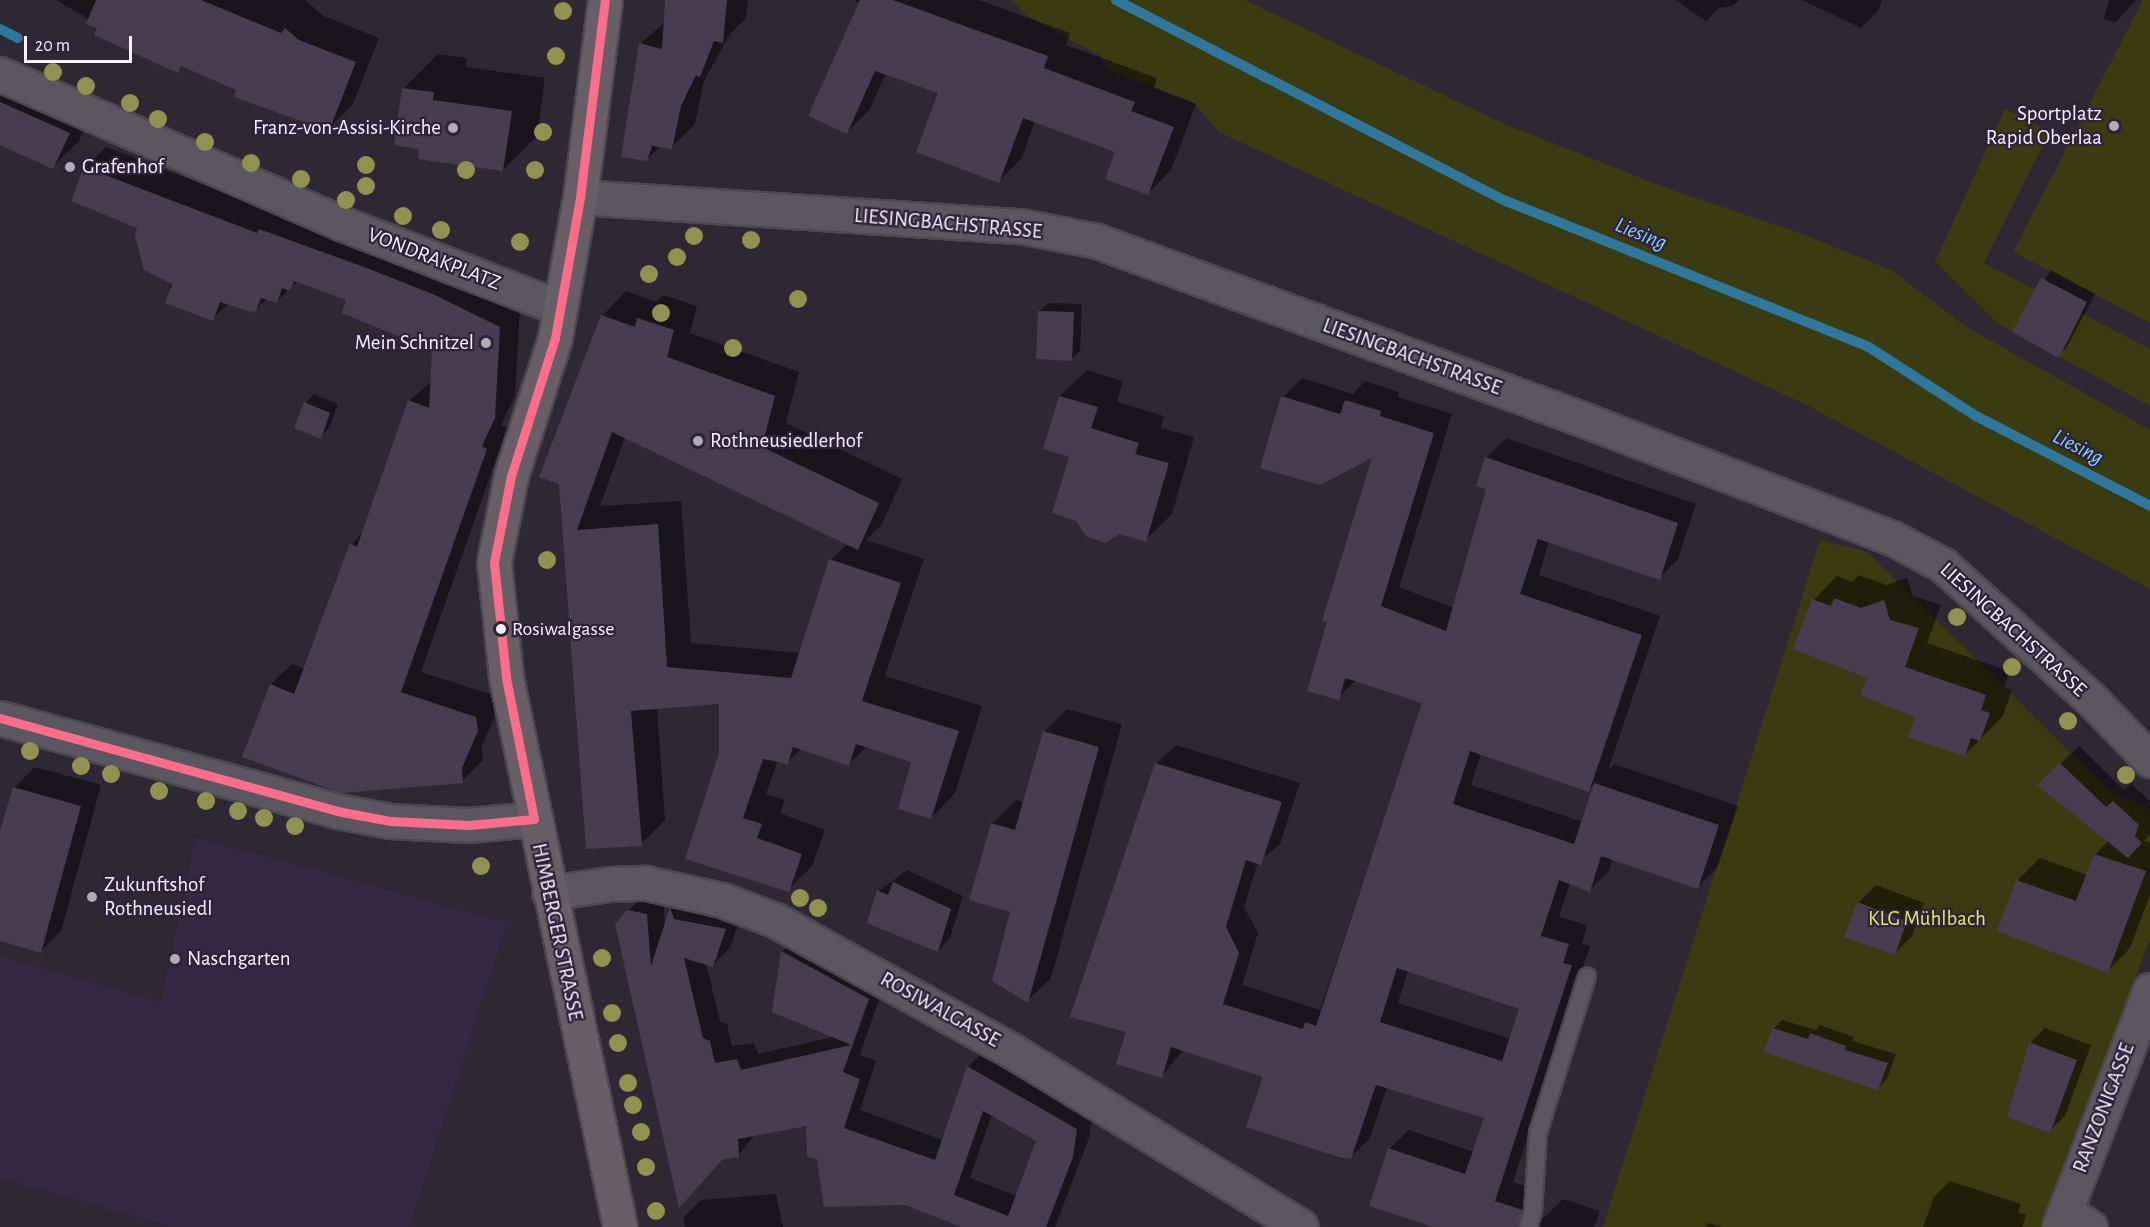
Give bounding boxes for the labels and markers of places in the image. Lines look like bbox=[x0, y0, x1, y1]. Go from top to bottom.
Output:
place label: Sportplatz Rapid Oberlaa bbox=[1986, 101, 2102, 151]
place label: Franz-von-Assisi-Kirche bbox=[253, 115, 441, 141]
marker: Sportplatz Rapid Oberlaa bbox=[2107, 119, 2121, 133]
marker: Franz-von-Assisi-Kirche bbox=[446, 121, 460, 135]
place label: Grafenhof bbox=[82, 154, 164, 180]
marker: Grafenhof bbox=[63, 160, 77, 174]
place label: Mein Schnitzel bbox=[355, 330, 474, 356]
marker: Mein Schnitzel bbox=[479, 336, 493, 350]
place label: Rothneusiedlerhof bbox=[710, 428, 862, 454]
marker: Rothneusiedlerhof bbox=[691, 434, 705, 448]
place label: Rosiwalgasse bbox=[512, 617, 614, 641]
marker: Rosiwalgasse bbox=[495, 623, 507, 635]
place label: Zukunftshof Rothneusiedl bbox=[104, 872, 212, 922]
marker: Zukunftshof Rothneusiedl bbox=[85, 890, 99, 904]
place label: Naschgarten bbox=[187, 946, 291, 972]
marker: Naschgarten bbox=[168, 952, 182, 966]

